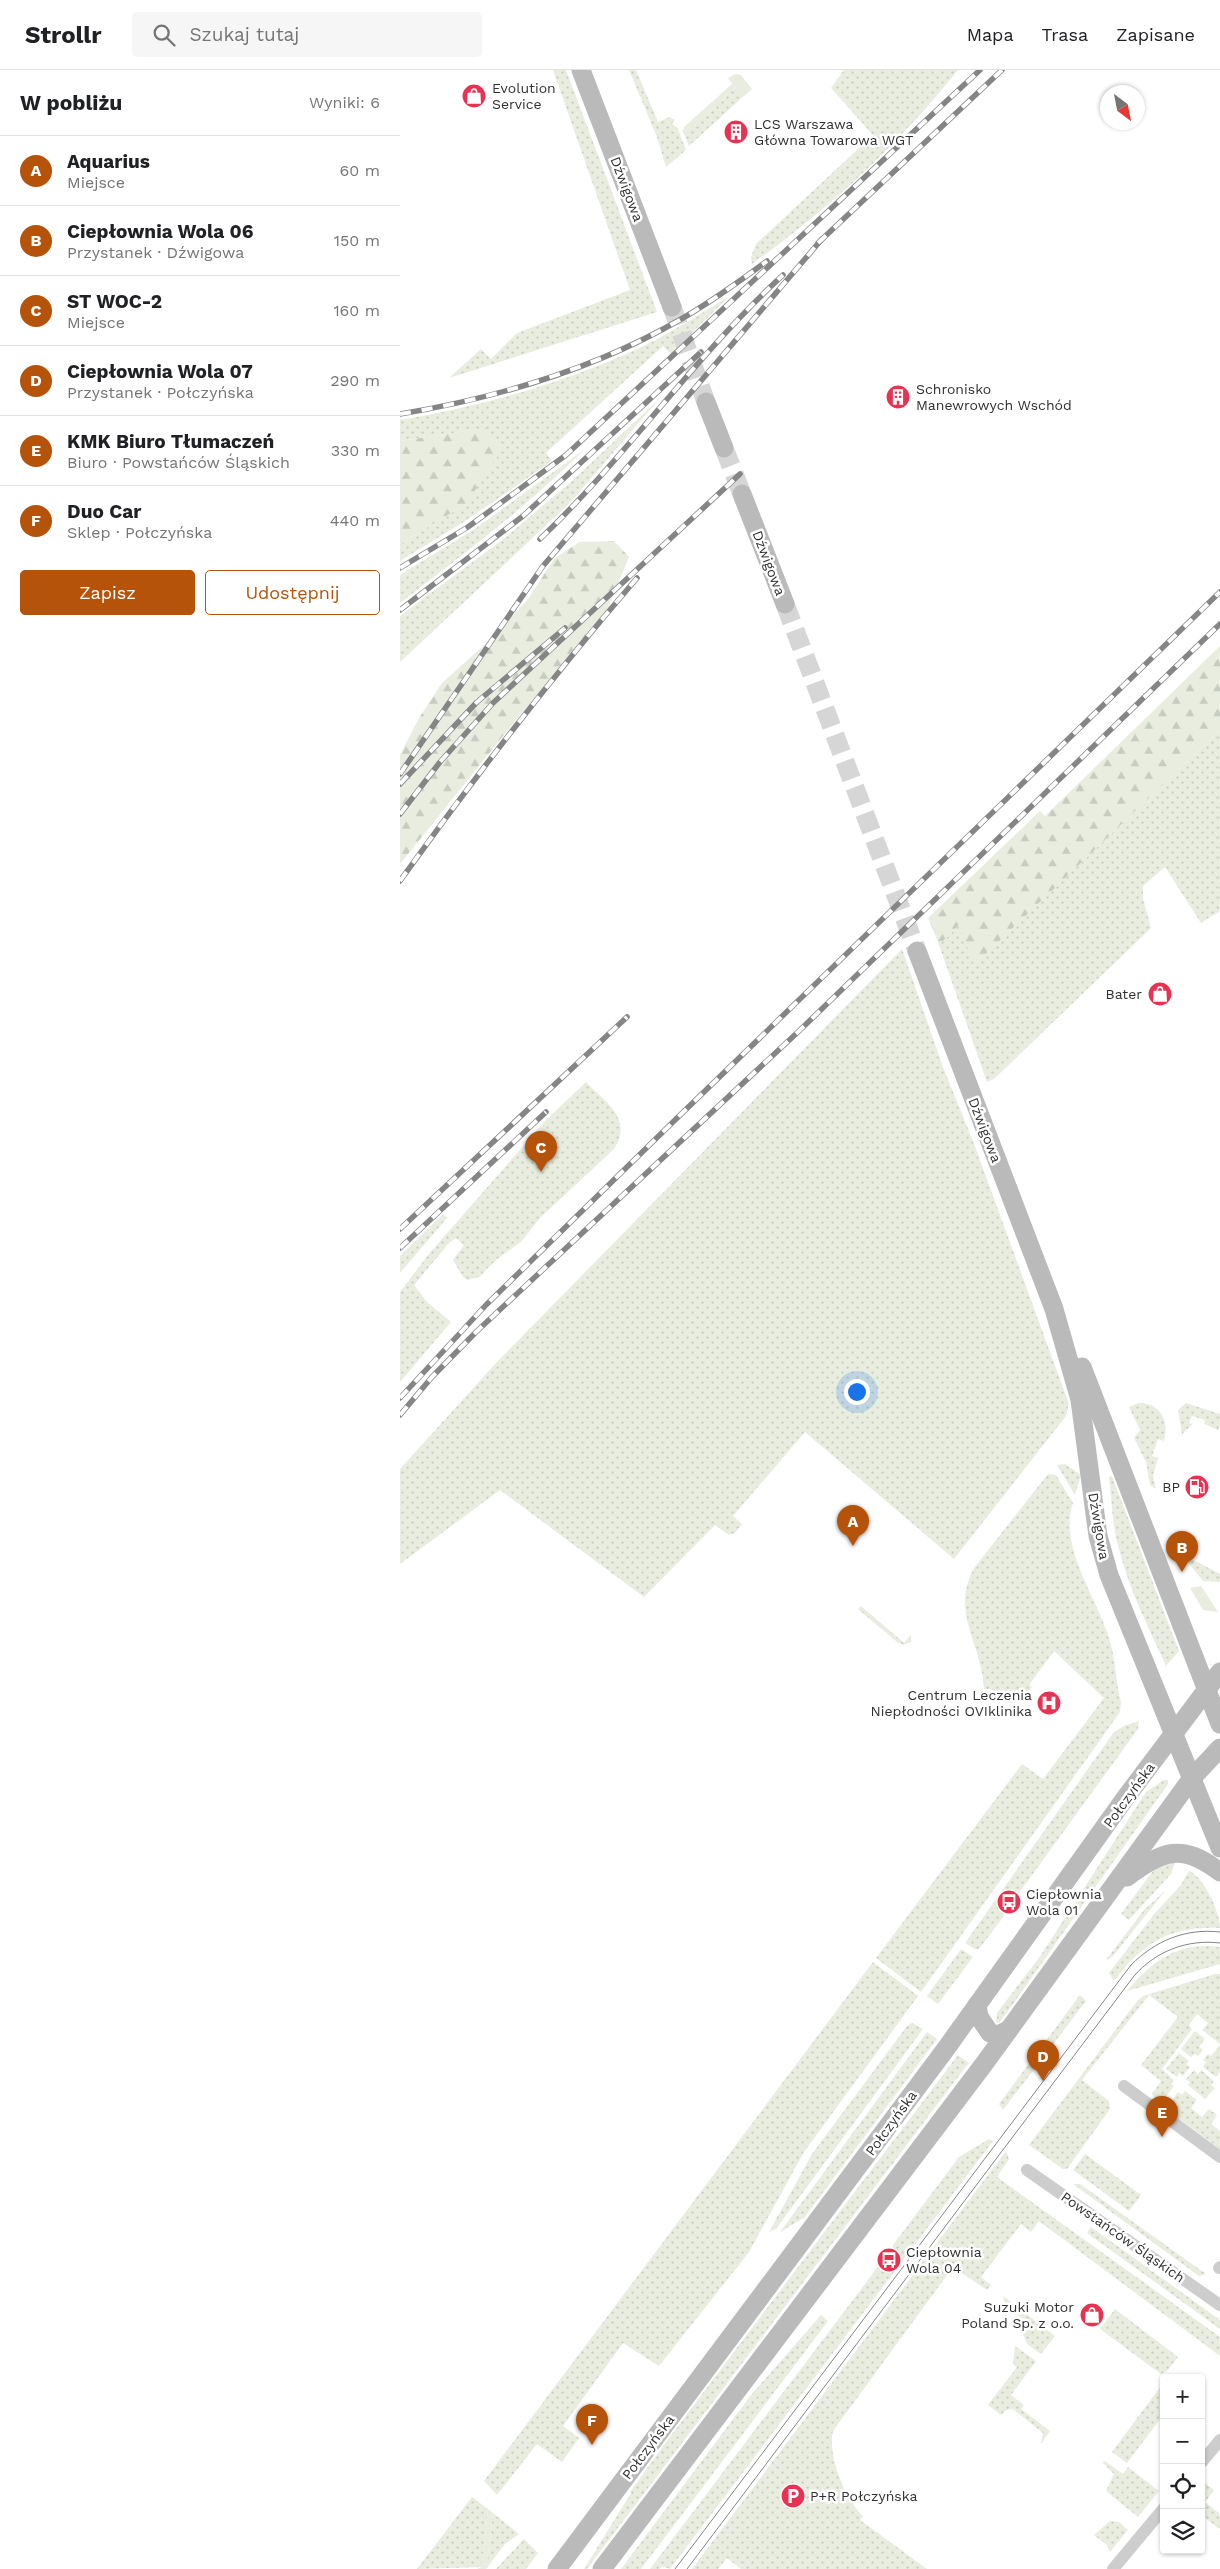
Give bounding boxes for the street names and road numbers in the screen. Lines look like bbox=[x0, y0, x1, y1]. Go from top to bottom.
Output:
street label: Dźwigowa bbox=[607, 154, 647, 224]
street label: Dźwigowa bbox=[749, 528, 789, 598]
street label: Dźwigowa bbox=[965, 1095, 1005, 1165]
street label: Dźwigowa bbox=[1085, 1491, 1113, 1561]
street label: Połczyńska bbox=[1100, 1759, 1158, 1831]
street label: Połczyńska bbox=[862, 2087, 920, 2159]
street label: Powstańców Śląskich bbox=[1058, 2188, 1188, 2286]
street label: Połczyńska bbox=[619, 2412, 677, 2482]

